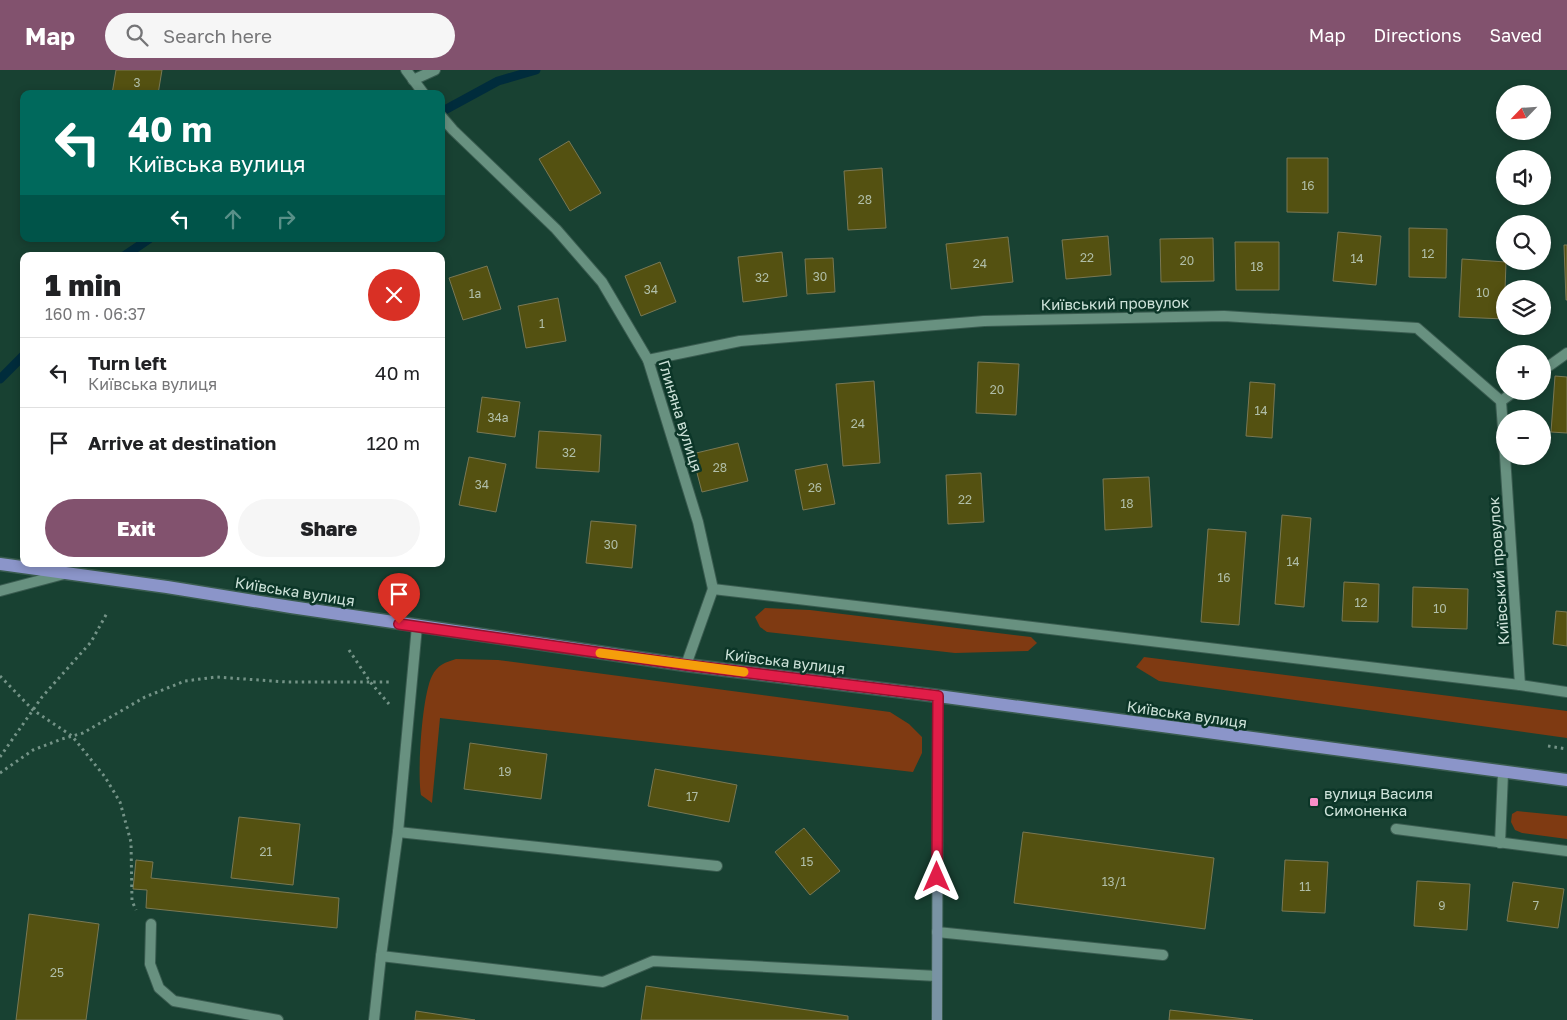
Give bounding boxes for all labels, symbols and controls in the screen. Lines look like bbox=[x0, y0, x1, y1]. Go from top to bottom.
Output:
search box bbox=[105, 13, 455, 58]
text: Map bbox=[25, 21, 75, 50]
icon: search bbox=[123, 21, 151, 49]
text: Search here bbox=[163, 24, 272, 47]
text: Map bbox=[1309, 24, 1345, 46]
text: Directions bbox=[1373, 24, 1461, 46]
text: Saved bbox=[1489, 24, 1542, 46]
house number: 3 bbox=[133, 75, 141, 90]
north arrow bbox=[1496, 85, 1551, 140]
map controls bbox=[1496, 85, 1551, 465]
text: 40 m bbox=[128, 108, 212, 150]
icon: left bbox=[45, 110, 110, 175]
text: Київська вулиця bbox=[128, 150, 306, 177]
button: sound bbox=[1496, 150, 1551, 205]
house number: 16 bbox=[1301, 178, 1315, 193]
house number: 28 bbox=[858, 192, 872, 207]
icon: left bbox=[166, 205, 194, 233]
icon: ahead bbox=[219, 205, 247, 233]
icon: right bbox=[272, 205, 300, 233]
button: search bbox=[1496, 215, 1551, 270]
house number: 12 bbox=[1422, 246, 1434, 261]
house number: 22 bbox=[1080, 250, 1094, 265]
house number: 14 bbox=[1350, 251, 1364, 266]
house number: 20 bbox=[1180, 253, 1194, 268]
house number: 24 bbox=[973, 256, 987, 271]
house number: 18 bbox=[1250, 259, 1264, 274]
text: 1 min bbox=[45, 267, 121, 303]
button: close bbox=[368, 269, 420, 321]
house number: 30 bbox=[813, 269, 827, 284]
house number: 32 bbox=[755, 270, 769, 285]
button: layers bbox=[1496, 280, 1551, 335]
house number: 34 bbox=[644, 282, 658, 297]
house number: 10 bbox=[1476, 285, 1490, 300]
house number: 1а bbox=[469, 286, 481, 301]
street label: Київський провулок bbox=[1040, 293, 1190, 313]
text: 160 m · 06:37 bbox=[45, 304, 146, 324]
house number: 1 bbox=[539, 316, 545, 331]
button: + bbox=[1496, 345, 1551, 400]
text: Turn left bbox=[88, 351, 167, 374]
street label: Глиняна вулиця bbox=[655, 358, 707, 474]
icon: left bbox=[45, 359, 73, 387]
text: 40 m bbox=[375, 361, 420, 384]
text: Київська вулиця bbox=[88, 374, 217, 394]
house number: 20 bbox=[990, 382, 1004, 397]
house number: 14 bbox=[1254, 403, 1268, 418]
house number: 34а bbox=[487, 410, 509, 425]
button: − bbox=[1496, 410, 1551, 465]
house number: 24 bbox=[851, 416, 865, 431]
icon: arrive bbox=[45, 429, 73, 457]
text: Arrive at destination bbox=[88, 431, 276, 454]
text: 120 m bbox=[366, 431, 420, 454]
house number: 32 bbox=[562, 445, 576, 460]
house number: 28 bbox=[713, 460, 727, 475]
house number: 34 bbox=[475, 477, 489, 492]
house number: 26 bbox=[808, 480, 822, 495]
house number: 22 bbox=[958, 492, 972, 507]
house number: 18 bbox=[1120, 496, 1134, 511]
street label: Київський провулок bbox=[1484, 496, 1512, 646]
button: Exit bbox=[45, 499, 228, 557]
button: Share bbox=[238, 499, 420, 557]
house number: 30 bbox=[604, 537, 618, 552]
house number: 14 bbox=[1286, 554, 1300, 569]
house number: 16 bbox=[1217, 570, 1231, 585]
street label: Київська вулиця bbox=[234, 573, 356, 609]
pin bbox=[378, 573, 420, 624]
icon: arrive bbox=[385, 580, 413, 608]
house number: 12 bbox=[1355, 595, 1367, 610]
house number: 10 bbox=[1433, 601, 1447, 616]
street label: Київська вулиця bbox=[724, 645, 846, 677]
street label: Київська вулиця bbox=[1126, 697, 1248, 731]
house number: 19 bbox=[498, 764, 512, 779]
place label: вулиця Василя Симоненка bbox=[1324, 784, 1433, 819]
house number: 17 bbox=[686, 789, 698, 804]
marker: вулиця Василя Симоненка bbox=[1308, 796, 1320, 808]
house number: 21 bbox=[260, 844, 273, 859]
position arrow bbox=[910, 850, 962, 902]
house number: 15 bbox=[801, 854, 813, 869]
house number: 13/1 bbox=[1102, 874, 1126, 889]
house number: 11 bbox=[1299, 879, 1311, 894]
house number: 9 bbox=[1438, 898, 1446, 913]
house number: 7 bbox=[1533, 898, 1539, 913]
house number: 25 bbox=[50, 965, 64, 980]

